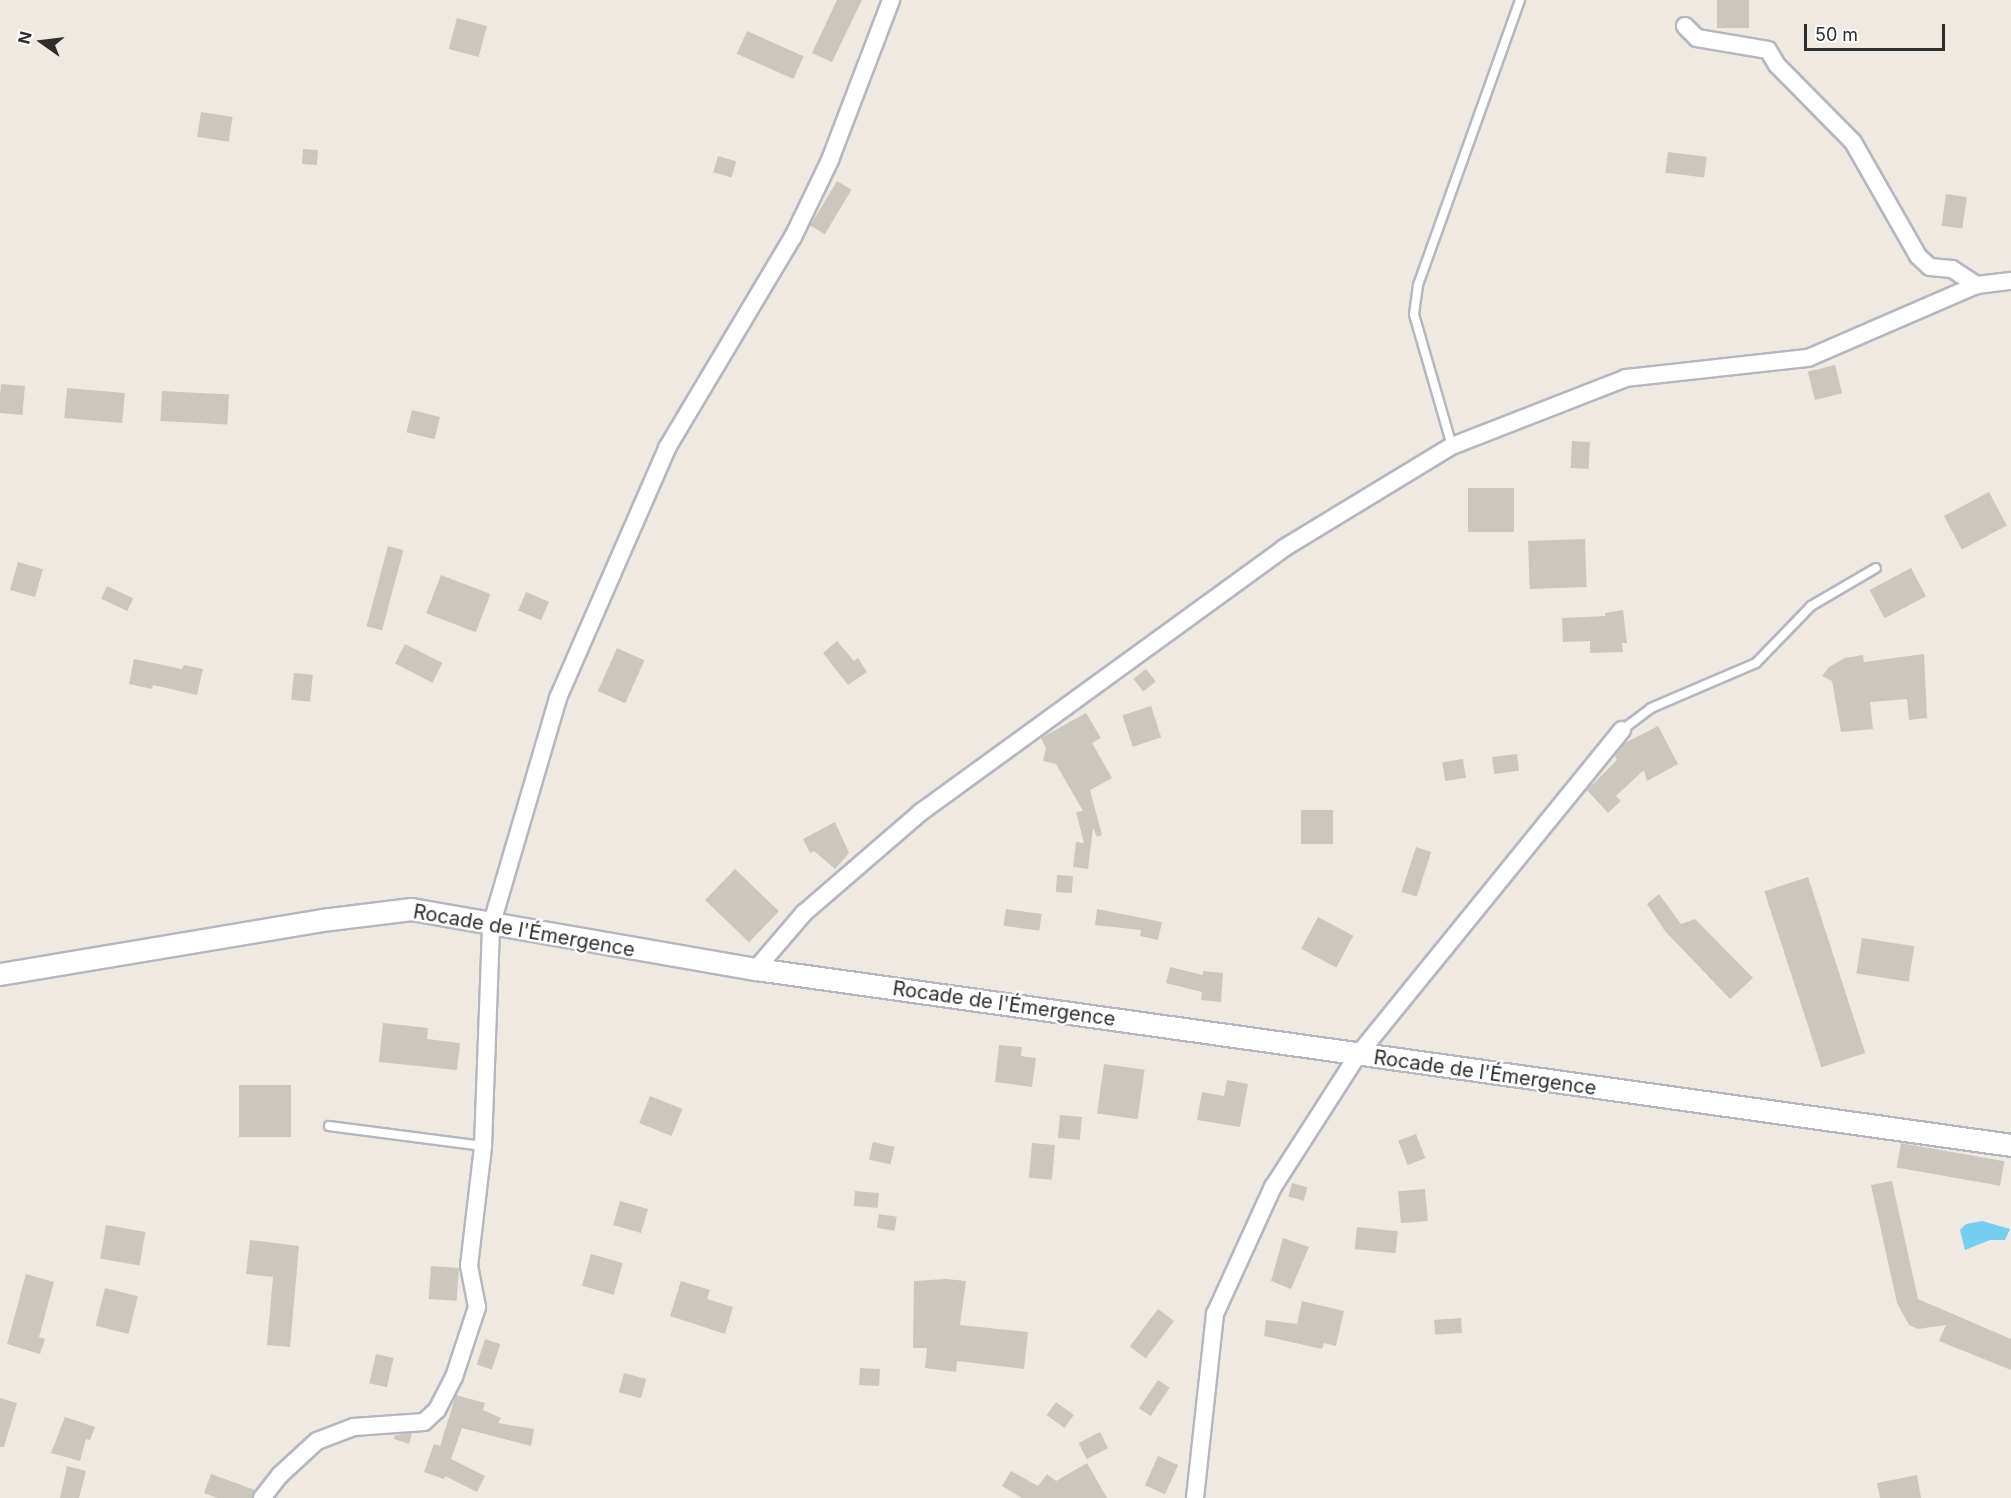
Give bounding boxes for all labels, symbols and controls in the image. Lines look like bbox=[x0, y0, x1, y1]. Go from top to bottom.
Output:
north arrow bbox=[12, 12, 72, 72]
scale bar bbox=[1807, 12, 1948, 50]
text: 50 m bbox=[1815, 24, 1858, 45]
text: N bbox=[13, 29, 36, 46]
street label: Rocade de l'Émergence bbox=[411, 900, 637, 962]
street label: Rocade de l'Émergence bbox=[891, 976, 1117, 1032]
street label: Rocade de l'Émergence bbox=[1372, 1045, 1598, 1101]

